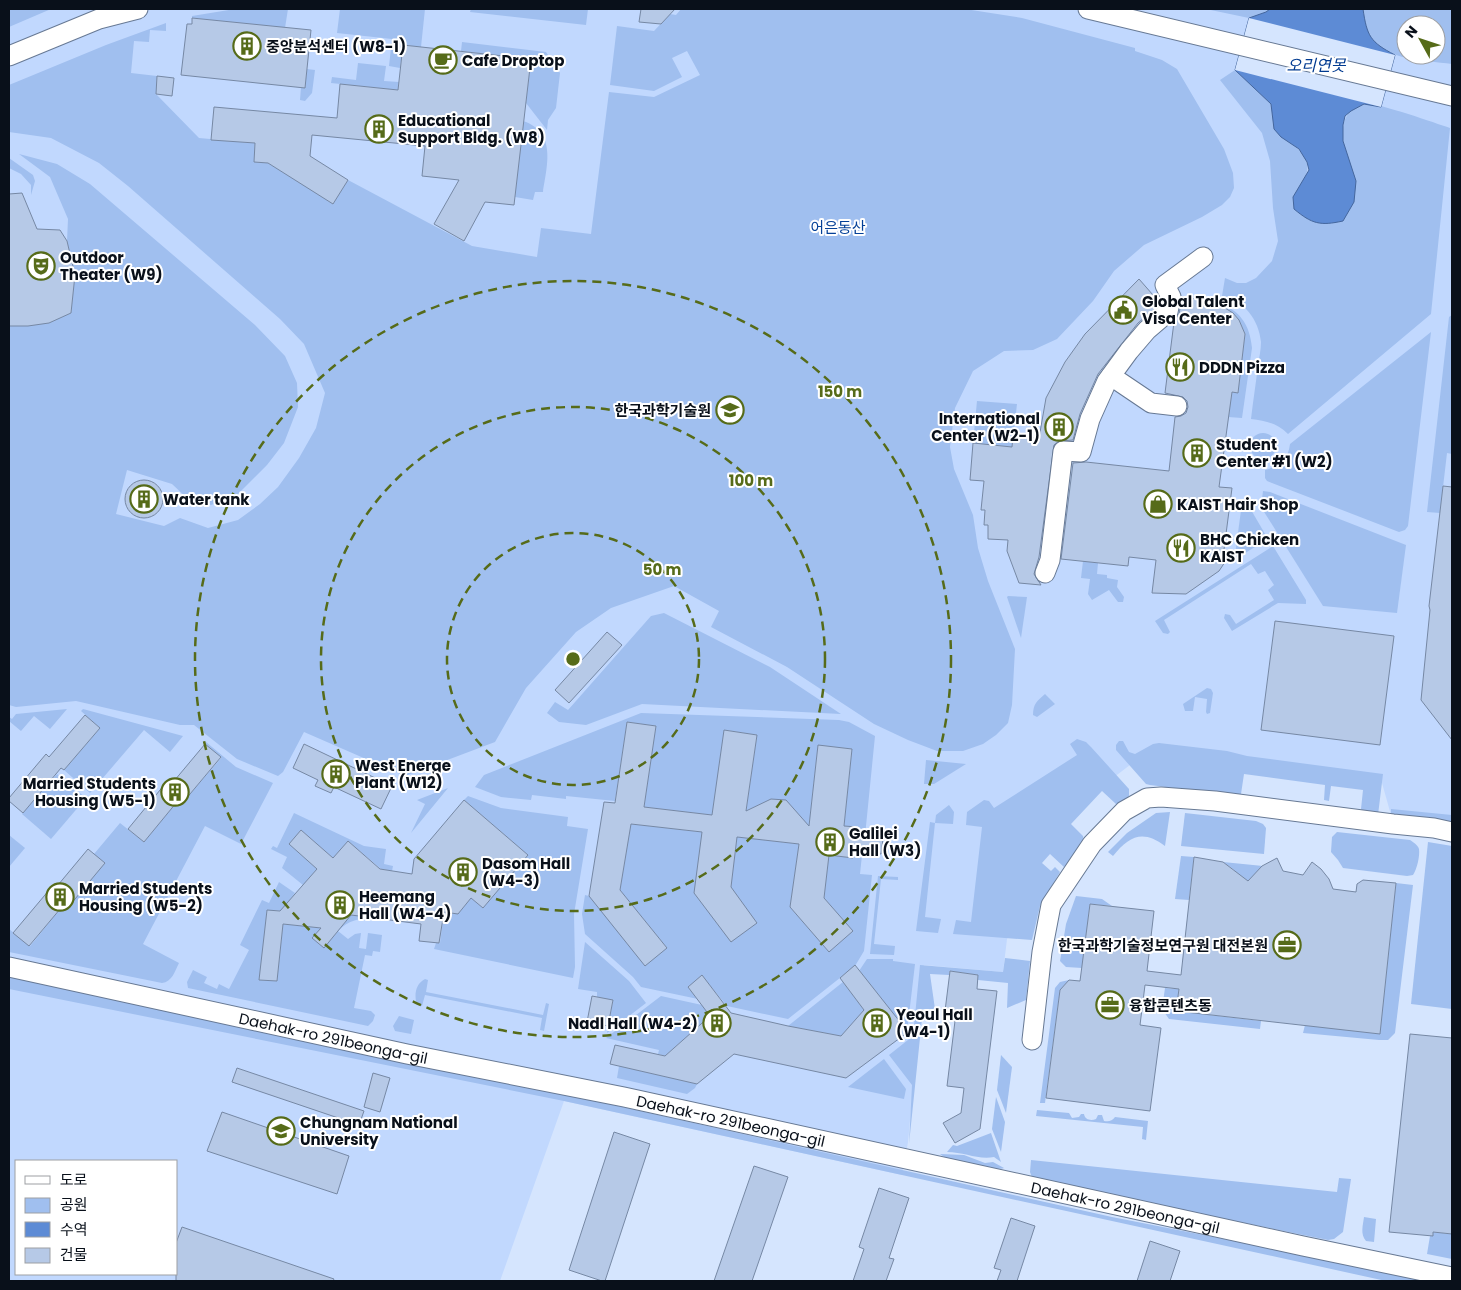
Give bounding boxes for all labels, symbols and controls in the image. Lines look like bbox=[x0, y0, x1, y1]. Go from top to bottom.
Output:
north arrow bbox=[1396, 15, 1446, 65]
text: N bbox=[1400, 21, 1422, 42]
building icon: 중앙분석센터 (W8-1) bbox=[232, 31, 262, 61]
place label: 중앙분석센터 (W8-1) bbox=[266, 36, 406, 57]
cafe icon: Cafe Droptop bbox=[428, 45, 458, 75]
place label: Cafe Droptop bbox=[462, 50, 564, 71]
water label: 오리연못 bbox=[1287, 54, 1347, 77]
place label: Educational Support Bldg. (W8) bbox=[398, 110, 545, 148]
building icon: Educational Support Bldg. (W8) bbox=[364, 114, 394, 144]
park label: 어은동산 bbox=[810, 217, 866, 238]
place label: Outdoor Theater (W9) bbox=[60, 247, 163, 285]
theatre icon: Outdoor Theater (W9) bbox=[26, 251, 56, 281]
place label: Global Talent Visa Center bbox=[1142, 291, 1244, 329]
public building icon: Global Talent Visa Center bbox=[1108, 295, 1138, 325]
restaurant icon: DDDN Pizza bbox=[1165, 352, 1195, 382]
place label: DDDN Pizza bbox=[1199, 357, 1285, 378]
text: 150 m bbox=[818, 381, 862, 402]
school or university icon: 한국과학기술원 bbox=[715, 395, 745, 425]
place label: 한국과학기술원 bbox=[614, 400, 711, 421]
place label: International Center (W2-1) bbox=[931, 408, 1040, 446]
building icon: International Center (W2-1) bbox=[1044, 412, 1074, 442]
place label: Student Center #1 (W2) bbox=[1216, 434, 1333, 472]
building icon: Student Center #1 (W2) bbox=[1182, 438, 1212, 468]
text: 100 m bbox=[729, 470, 773, 491]
building icon: Water tank bbox=[129, 484, 159, 514]
place label: Water tank bbox=[163, 489, 250, 510]
shop icon: KAIST Hair Shop bbox=[1143, 489, 1173, 519]
place label: KAIST Hair Shop bbox=[1177, 494, 1298, 515]
place label: BHC Chicken KAIST bbox=[1200, 529, 1299, 567]
restaurant icon: BHC Chicken KAIST bbox=[1166, 533, 1196, 563]
text: 50 m bbox=[643, 559, 681, 580]
centre of rings bbox=[564, 650, 582, 668]
place label: West Energe Plant (W12) bbox=[355, 755, 451, 793]
building icon: West Energe Plant (W12) bbox=[321, 759, 351, 789]
place label: Married Students Housing (W5-1) bbox=[23, 773, 156, 811]
building icon: Married Students Housing (W5-1) bbox=[160, 777, 190, 807]
place label: Galilei Hall (W3) bbox=[849, 823, 921, 861]
building icon: Galilei Hall (W3) bbox=[815, 827, 845, 857]
place label: Dasom Hall (W4-3) bbox=[482, 853, 570, 891]
building icon: Dasom Hall (W4-3) bbox=[448, 857, 478, 887]
place label: Married Students Housing (W5-2) bbox=[79, 878, 212, 916]
building icon: Married Students Housing (W5-2) bbox=[45, 882, 75, 912]
place label: Heemang Hall (W4-4) bbox=[359, 886, 451, 924]
building icon: Heemang Hall (W4-4) bbox=[325, 890, 355, 920]
office icon: 한국과학기술정보연구원 대전본원 bbox=[1272, 930, 1302, 960]
place label: 한국과학기술정보연구원 대전본원 bbox=[1058, 935, 1268, 956]
office icon: 융합콘텐츠동 bbox=[1095, 990, 1125, 1020]
place label: 융합콘텐츠동 bbox=[1129, 995, 1212, 1016]
place label: Yeoul Hall (W4-1) bbox=[896, 1004, 973, 1042]
street label: Daehak-ro 291beonga-gil bbox=[237, 1007, 430, 1068]
building icon: Nadl Hall (W4-2) bbox=[702, 1008, 732, 1038]
building icon: Yeoul Hall (W4-1) bbox=[862, 1008, 892, 1038]
place label: Nadl Hall (W4-2) bbox=[568, 1013, 698, 1034]
street label: Daehak-ro 291beonga-gil bbox=[634, 1090, 827, 1151]
place label: Chungnam National University bbox=[300, 1112, 458, 1150]
school or university icon: Chungnam National University bbox=[266, 1116, 296, 1146]
legend bbox=[15, 1160, 178, 1275]
text: 도로 bbox=[60, 1169, 88, 1190]
street label: Daehak-ro 291beonga-gil bbox=[1029, 1176, 1222, 1238]
text: 공원 bbox=[60, 1194, 88, 1215]
text: 수역 bbox=[60, 1219, 88, 1240]
text: 건물 bbox=[60, 1244, 88, 1265]

